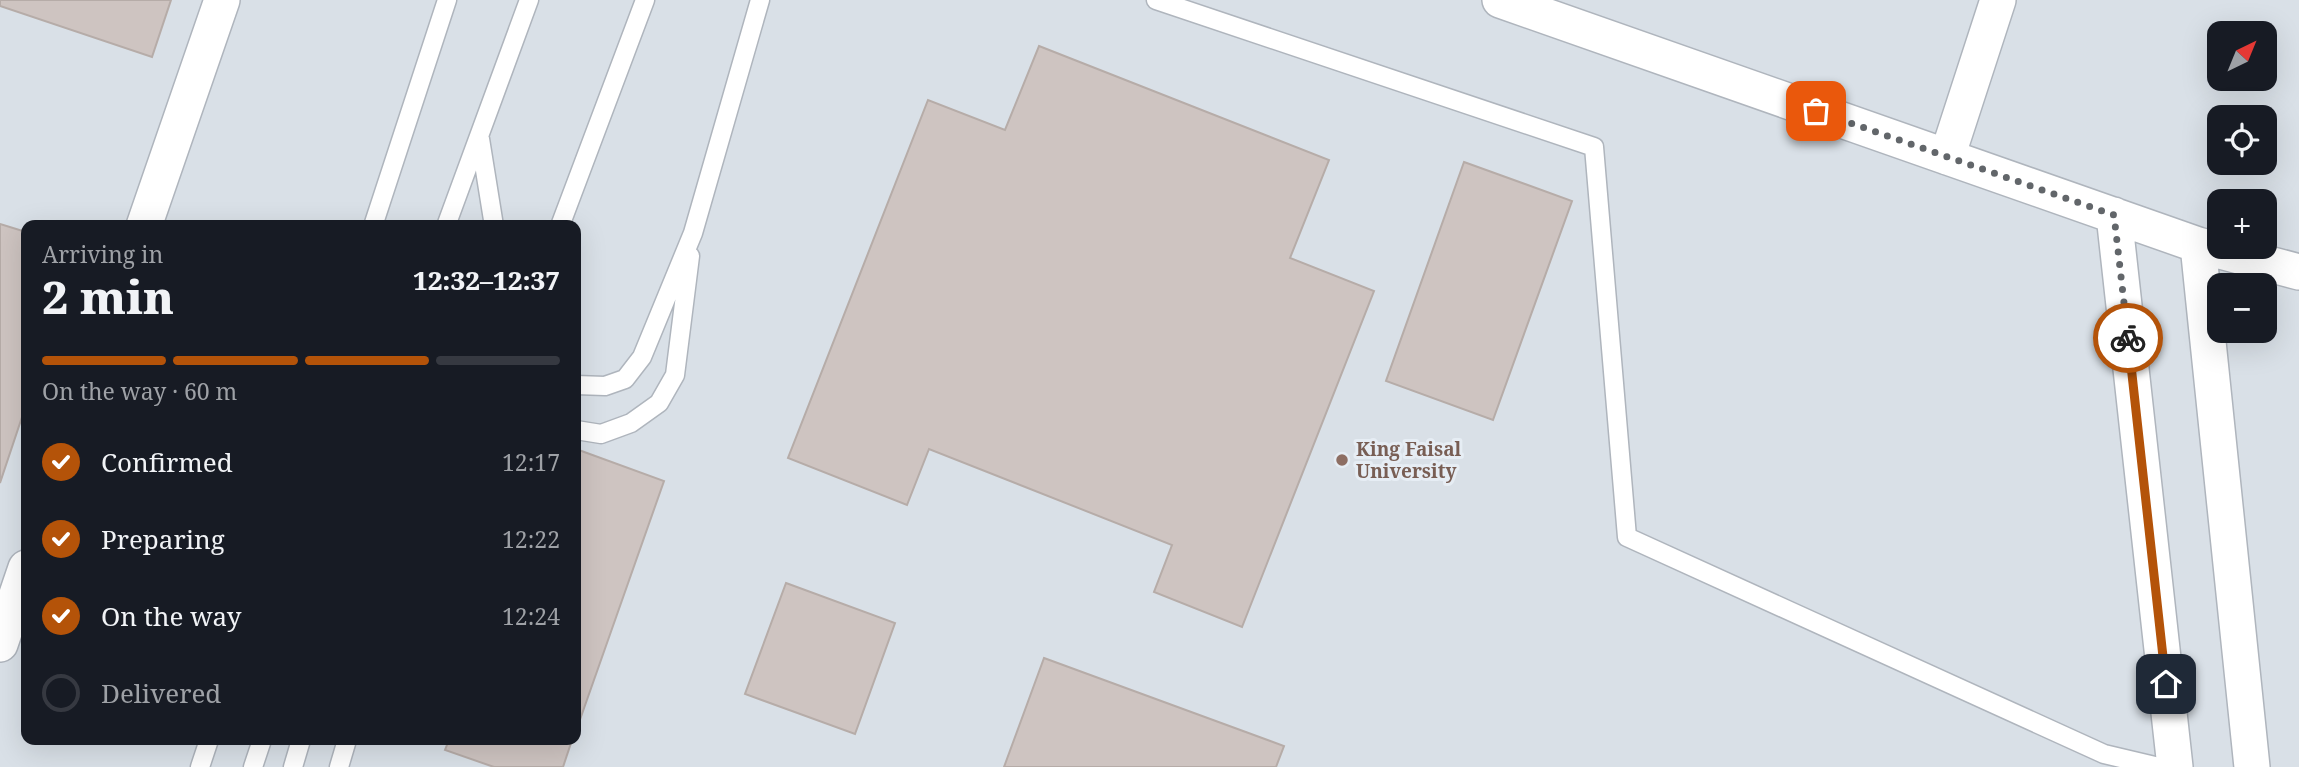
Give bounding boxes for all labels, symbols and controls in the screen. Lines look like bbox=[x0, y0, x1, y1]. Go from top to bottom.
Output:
north arrow bbox=[2207, 21, 2277, 91]
map controls bbox=[2207, 21, 2277, 343]
pin bbox=[1786, 81, 1846, 141]
icon: bag bbox=[1797, 92, 1835, 130]
button: locate bbox=[2207, 105, 2277, 175]
button: + bbox=[2207, 189, 2277, 259]
text: Arriving in bbox=[42, 238, 163, 270]
text: 12:32–12:37 bbox=[413, 262, 560, 298]
text: 2 min bbox=[42, 265, 174, 327]
button: − bbox=[2207, 273, 2277, 343]
courier bbox=[2093, 303, 2163, 373]
icon: bike bbox=[2109, 319, 2147, 357]
text: On the way · 60 m bbox=[42, 375, 237, 407]
place label: King Faisal University bbox=[1356, 436, 1462, 484]
icon: check bbox=[42, 443, 80, 481]
text: Confirmed bbox=[101, 444, 233, 480]
text: 12:17 bbox=[502, 446, 560, 478]
marker: King Faisal University bbox=[1334, 452, 1350, 468]
icon: check bbox=[42, 520, 80, 558]
text: Preparing bbox=[101, 521, 225, 557]
text: 12:22 bbox=[502, 523, 560, 555]
icon: check bbox=[42, 597, 80, 635]
text: On the way bbox=[101, 598, 241, 634]
text: 12:24 bbox=[502, 600, 560, 632]
pin bbox=[2136, 654, 2196, 714]
icon: home bbox=[2147, 665, 2185, 703]
text: Delivered bbox=[101, 675, 221, 711]

